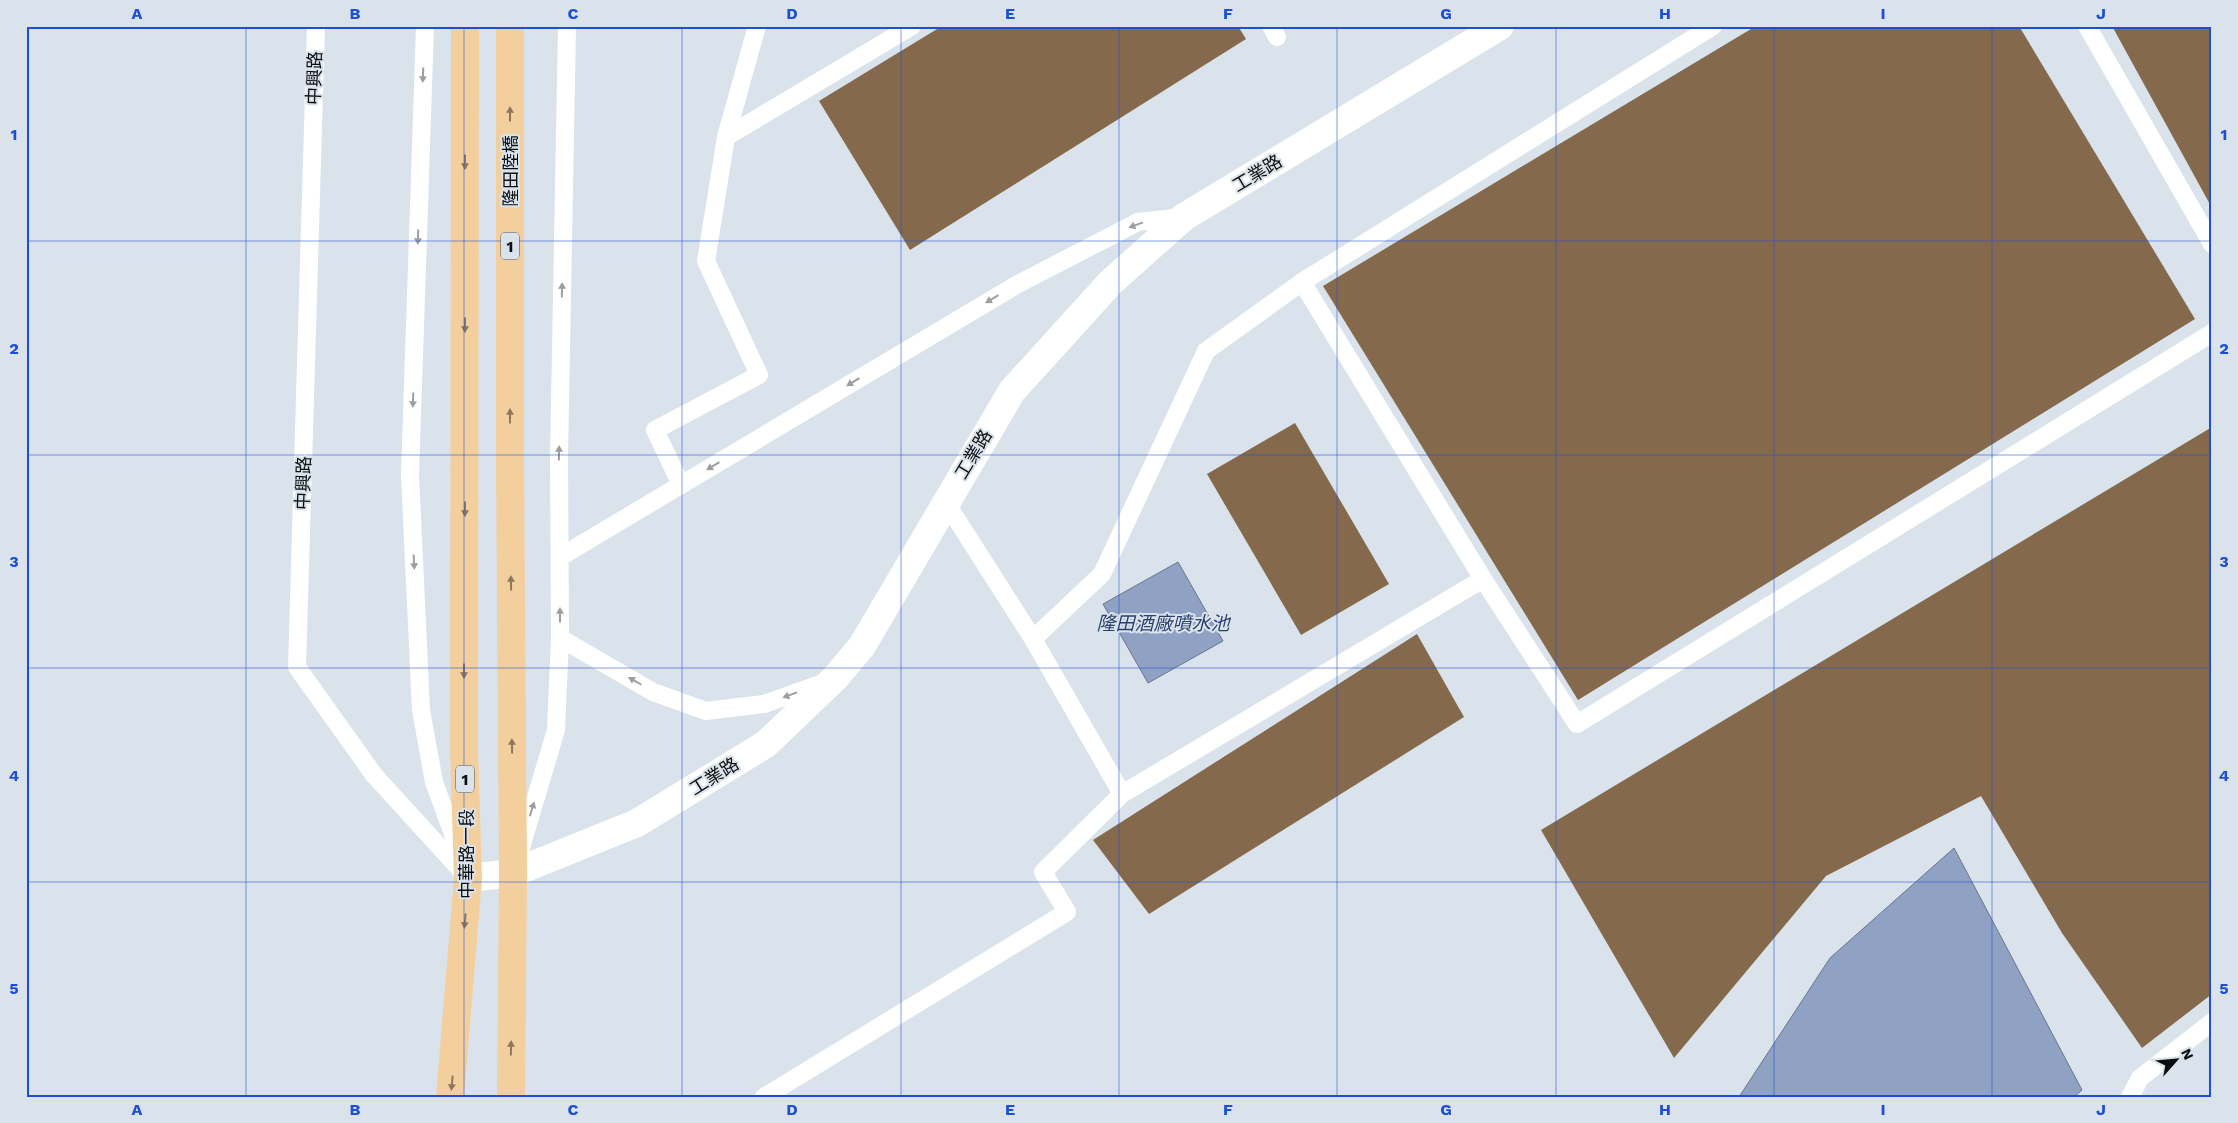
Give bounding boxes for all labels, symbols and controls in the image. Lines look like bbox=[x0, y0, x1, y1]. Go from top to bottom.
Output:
text: A bbox=[132, 4, 143, 23]
text: B bbox=[350, 4, 361, 23]
text: C bbox=[568, 4, 579, 23]
text: D bbox=[786, 4, 798, 23]
text: E bbox=[1005, 4, 1015, 23]
text: F bbox=[1223, 4, 1233, 23]
text: G bbox=[1440, 4, 1452, 23]
text: H bbox=[1659, 4, 1671, 23]
text: I bbox=[1880, 4, 1886, 23]
text: J bbox=[2096, 4, 2106, 23]
street label: 中興路 bbox=[303, 51, 325, 105]
one-way arrow bbox=[419, 67, 427, 83]
one-way arrow bbox=[506, 106, 514, 122]
text: 1 bbox=[11, 125, 17, 144]
text: 1 bbox=[2221, 125, 2227, 144]
street label: 隆田陸橋 bbox=[500, 135, 521, 207]
street label: 工業路 bbox=[1228, 150, 1286, 196]
one-way arrow bbox=[461, 155, 469, 171]
one-way arrow bbox=[1128, 221, 1143, 229]
one-way arrow bbox=[414, 230, 422, 246]
road number: 1 bbox=[501, 232, 519, 260]
one-way arrow bbox=[558, 282, 566, 298]
one-way arrow bbox=[986, 295, 999, 304]
one-way arrow bbox=[461, 317, 469, 333]
text: 2 bbox=[9, 339, 19, 358]
text: 2 bbox=[2219, 339, 2229, 358]
one-way arrow bbox=[846, 378, 859, 387]
one-way arrow bbox=[409, 392, 417, 408]
one-way arrow bbox=[506, 408, 514, 424]
street label: 工業路 bbox=[950, 425, 996, 483]
one-way arrow bbox=[556, 444, 564, 460]
street label: 中興路 bbox=[292, 456, 314, 510]
one-way arrow bbox=[707, 461, 720, 470]
one-way arrow bbox=[461, 501, 469, 517]
text: 3 bbox=[9, 552, 19, 571]
text: 3 bbox=[2219, 552, 2229, 571]
one-way arrow bbox=[411, 554, 419, 570]
one-way arrow bbox=[507, 575, 515, 591]
one-way arrow bbox=[556, 607, 564, 623]
water label: 隆田酒廠噴水池 bbox=[1096, 612, 1231, 635]
one-way arrow bbox=[460, 663, 468, 679]
one-way arrow bbox=[628, 677, 642, 686]
one-way arrow bbox=[782, 692, 797, 699]
one-way arrow bbox=[508, 737, 516, 753]
street label: 工業路 bbox=[686, 753, 742, 799]
text: 4 bbox=[9, 766, 19, 785]
road number: 1 bbox=[456, 766, 474, 792]
text: 4 bbox=[2219, 766, 2229, 785]
one-way arrow bbox=[529, 801, 537, 816]
street label: 中華路一段 bbox=[456, 809, 477, 899]
one-way arrow bbox=[460, 913, 468, 929]
text: 5 bbox=[9, 979, 19, 998]
text: 5 bbox=[2219, 979, 2229, 998]
north arrow bbox=[2150, 1036, 2200, 1086]
one-way arrow bbox=[507, 1040, 515, 1056]
text: N bbox=[2178, 1046, 2197, 1062]
one-way arrow bbox=[447, 1075, 455, 1091]
text: A bbox=[132, 1100, 143, 1119]
text: B bbox=[350, 1100, 361, 1119]
text: C bbox=[568, 1100, 579, 1119]
text: D bbox=[786, 1100, 798, 1119]
text: E bbox=[1005, 1100, 1015, 1119]
text: F bbox=[1223, 1100, 1233, 1119]
text: G bbox=[1440, 1100, 1452, 1119]
text: H bbox=[1659, 1100, 1671, 1119]
text: I bbox=[1880, 1100, 1886, 1119]
text: J bbox=[2096, 1100, 2106, 1119]

